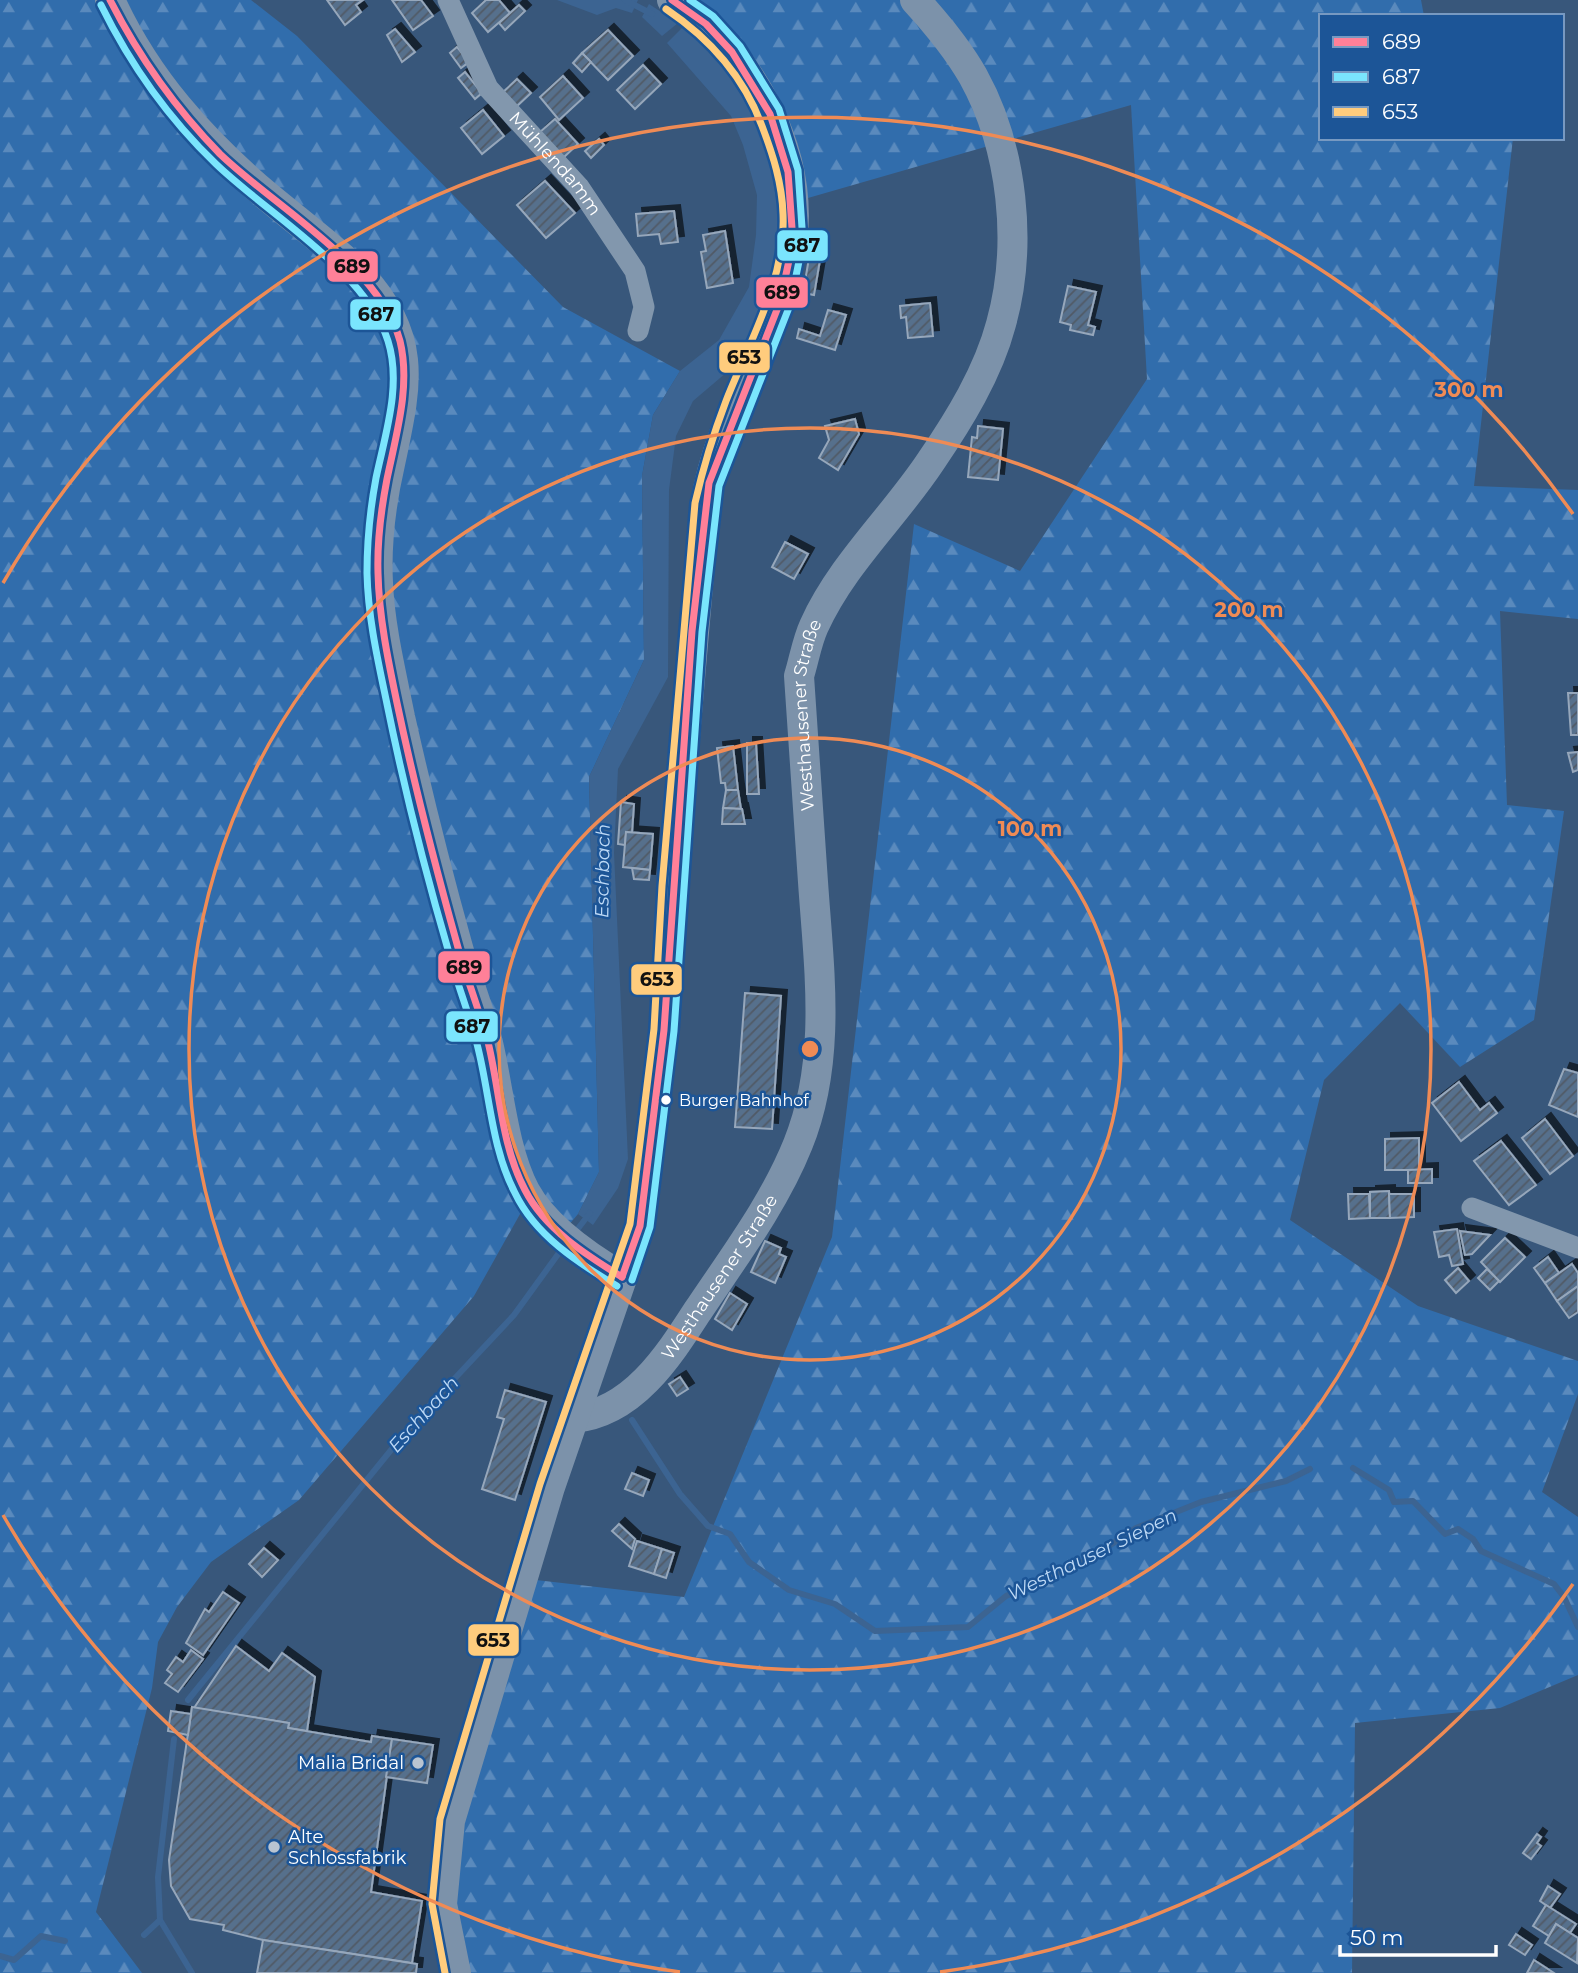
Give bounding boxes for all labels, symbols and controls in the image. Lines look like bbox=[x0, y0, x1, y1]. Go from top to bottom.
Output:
legend bbox=[1319, 14, 1564, 140]
text: 689 bbox=[1382, 29, 1421, 54]
text: 687 bbox=[1382, 64, 1421, 89]
text: 653 bbox=[1382, 99, 1418, 124]
street label: Mühlendamm bbox=[504, 107, 606, 220]
line badge: 687 bbox=[776, 229, 829, 262]
text: 687 bbox=[784, 234, 820, 257]
line badge: 689 bbox=[326, 250, 379, 283]
text: 689 bbox=[334, 255, 370, 278]
line badge: 689 bbox=[755, 276, 809, 309]
text: 689 bbox=[764, 281, 800, 304]
line badge: 687 bbox=[349, 298, 402, 331]
text: 687 bbox=[358, 303, 394, 326]
line badge: 653 bbox=[718, 341, 771, 374]
text: 653 bbox=[727, 346, 761, 369]
text: 300 m bbox=[1434, 377, 1503, 402]
text: 200 m bbox=[1215, 597, 1283, 622]
street label: Westhausener Straße bbox=[788, 615, 827, 812]
text: 100 m bbox=[998, 816, 1062, 841]
water label: Eschbach bbox=[590, 824, 615, 918]
line badge: 689 bbox=[437, 950, 491, 984]
text: 689 bbox=[446, 956, 482, 979]
line badge: 653 bbox=[630, 963, 683, 996]
text: 653 bbox=[640, 968, 674, 991]
line badge: 687 bbox=[445, 1010, 499, 1043]
text: 687 bbox=[454, 1015, 490, 1038]
centre of rings bbox=[798, 1037, 822, 1061]
place label: Burger Bahnhof bbox=[679, 1091, 809, 1110]
marker: Burger Bahnhof bbox=[659, 1093, 673, 1107]
street label: Westhausener Straße bbox=[657, 1190, 782, 1364]
water label: Eschbach bbox=[383, 1372, 463, 1457]
water label: Westhauser Siepen bbox=[1004, 1503, 1181, 1605]
line badge: 653 bbox=[467, 1623, 520, 1657]
text: 653 bbox=[476, 1629, 510, 1652]
place label: Malia Bridal bbox=[298, 1752, 404, 1774]
marker: Malia Bridal bbox=[410, 1755, 426, 1771]
place label: Alte Schlossfabrik bbox=[288, 1826, 407, 1869]
marker: Alte Schlossfabrik bbox=[266, 1839, 282, 1855]
scale bar bbox=[1340, 1913, 1496, 1957]
text: 50 m bbox=[1350, 1925, 1404, 1950]

